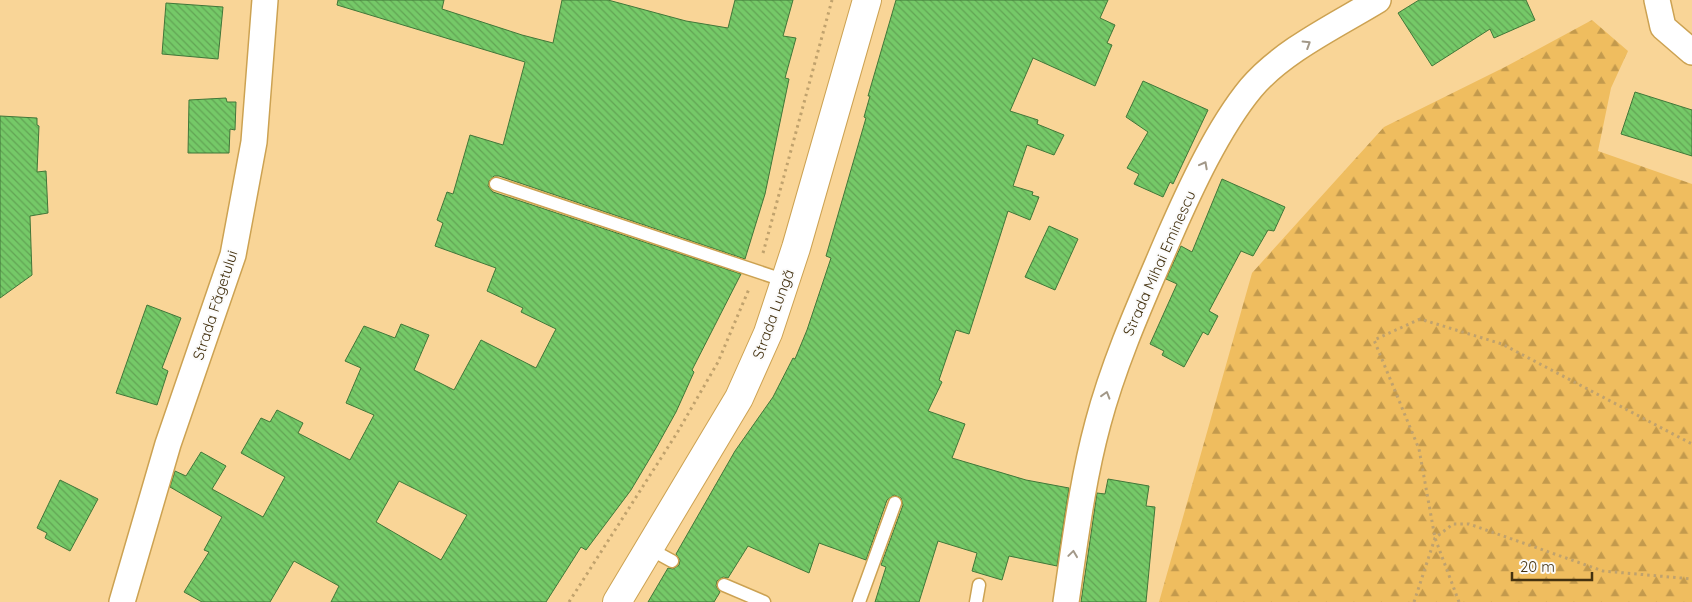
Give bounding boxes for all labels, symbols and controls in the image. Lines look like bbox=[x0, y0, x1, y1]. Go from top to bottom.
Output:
one-way arrow bbox=[1302, 41, 1311, 50]
one-way arrow bbox=[1198, 162, 1208, 171]
street label: Strada Mihai Eminescu bbox=[1118, 187, 1200, 339]
street label: Strada Făgetului bbox=[188, 248, 242, 362]
street label: Strada Lungă bbox=[748, 267, 798, 361]
one-way arrow bbox=[1101, 391, 1111, 400]
one-way arrow bbox=[1067, 549, 1078, 557]
scale bar bbox=[1512, 550, 1592, 582]
text: 20 m bbox=[1520, 557, 1555, 576]

